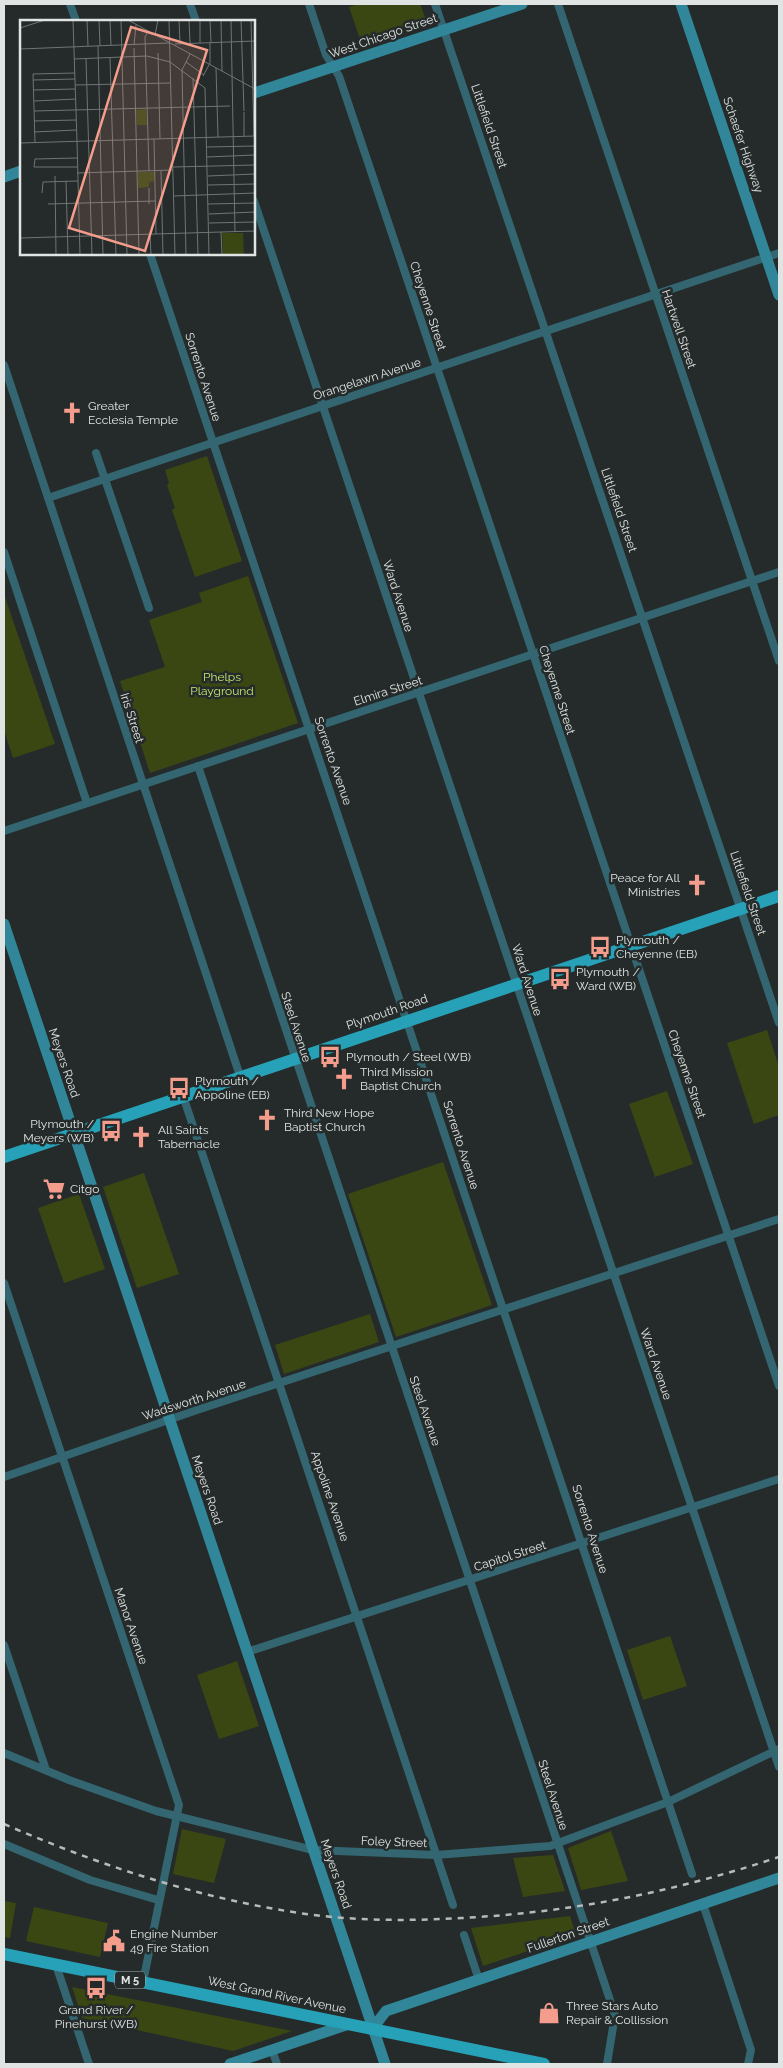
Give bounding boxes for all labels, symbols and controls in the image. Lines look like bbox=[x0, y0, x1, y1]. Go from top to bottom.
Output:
street label: West Chicago Street bbox=[327, 11, 439, 61]
inset map bbox=[20, 20, 255, 255]
street label: Littlefield Street bbox=[468, 82, 510, 170]
street label: Schaefer Highway bbox=[720, 95, 766, 195]
street label: Cheyenne Street bbox=[407, 260, 449, 352]
street label: Hartwell Street bbox=[659, 288, 699, 370]
street label: Sorrento Avenue bbox=[182, 331, 224, 423]
street label: Orangelawn Avenue bbox=[311, 355, 423, 403]
place label: Greater Ecclesia Temple bbox=[88, 399, 178, 427]
church icon: Greater Ecclesia Temple bbox=[59, 400, 85, 426]
street label: Littlefield Street bbox=[598, 466, 640, 554]
street label: Ward Avenue bbox=[380, 558, 416, 634]
street label: Cheyenne Street bbox=[536, 644, 578, 736]
park label: Phelps Playground bbox=[190, 670, 254, 698]
street label: Elmira Street bbox=[352, 673, 424, 709]
street label: Iris Street bbox=[117, 691, 147, 745]
street label: Sorrento Avenue bbox=[311, 715, 355, 807]
street label: Littlefield Street bbox=[727, 849, 769, 937]
place label: Peace for All Ministries bbox=[610, 871, 681, 899]
church icon: Peace for All Ministries bbox=[684, 872, 710, 898]
place label: Plymouth / Cheyenne (EB) bbox=[616, 933, 697, 961]
bus stop icon: Plymouth / Cheyenne (EB) bbox=[587, 934, 613, 960]
street label: Ward Avenue bbox=[509, 942, 545, 1018]
place label: Plymouth / Ward (WB) bbox=[576, 965, 640, 993]
bus stop icon: Plymouth / Ward (WB) bbox=[547, 966, 573, 992]
street label: Steel Avenue bbox=[278, 990, 314, 1064]
street label: Plymouth Road bbox=[344, 992, 430, 1032]
street label: Meyers Road bbox=[46, 1026, 82, 1100]
street label: Cheyenne Street bbox=[665, 1028, 709, 1120]
bus stop icon: Plymouth / Steel (WB) bbox=[317, 1044, 343, 1070]
place label: Plymouth / Steel (WB) bbox=[346, 1050, 471, 1064]
place label: Third Mission Baptist Church bbox=[360, 1065, 441, 1093]
church icon: Third Mission Baptist Church bbox=[331, 1066, 357, 1092]
place label: Plymouth / Appoline (EB) bbox=[195, 1074, 270, 1102]
bus stop icon: Plymouth / Appoline (EB) bbox=[166, 1075, 192, 1101]
street label: Sorrento Avenue bbox=[440, 1099, 482, 1191]
place label: Third New Hope Baptist Church bbox=[284, 1106, 374, 1134]
church icon: Third New Hope Baptist Church bbox=[254, 1107, 280, 1133]
place label: Plymouth / Meyers (WB) bbox=[23, 1117, 94, 1145]
bus stop icon: Plymouth / Meyers (WB) bbox=[98, 1118, 124, 1144]
place label: All Saints Tabernacle bbox=[158, 1123, 220, 1151]
church icon: All Saints Tabernacle bbox=[128, 1124, 154, 1150]
supermarket icon: Citgo bbox=[41, 1176, 67, 1202]
place label: Citgo bbox=[70, 1182, 99, 1196]
street label: Ward Avenue bbox=[637, 1326, 675, 1402]
street label: Steel Avenue bbox=[407, 1374, 443, 1448]
street label: Wadsworth Avenue bbox=[140, 1377, 248, 1423]
street label: Appoline Avenue bbox=[308, 1449, 352, 1543]
street label: Meyers Road bbox=[189, 1453, 225, 1527]
street label: Sorrento Avenue bbox=[569, 1483, 611, 1575]
street label: Capitol Street bbox=[472, 1538, 548, 1574]
street label: Manor Avenue bbox=[111, 1586, 151, 1666]
street label: Steel Avenue bbox=[535, 1758, 571, 1832]
street label: Foley Street bbox=[361, 1834, 427, 1850]
street label: Meyers Road bbox=[318, 1837, 354, 1911]
street label: Fullerton Street bbox=[525, 1914, 611, 1956]
place label: Engine Number 49 Fire Station bbox=[130, 1927, 218, 1955]
public building icon: Engine Number 49 Fire Station bbox=[101, 1928, 127, 1954]
road number: M 5 bbox=[115, 1972, 145, 1988]
street label: West Grand River Avenue bbox=[207, 1974, 347, 2016]
bus stop icon: Grand River / Pinehurst (WB) bbox=[83, 1975, 109, 2001]
place label: Three Stars Auto Repair & Collission bbox=[566, 1999, 668, 2027]
shop icon: Three Stars Auto Repair & Collission bbox=[536, 2000, 562, 2026]
place label: Grand River / Pinehurst (WB) bbox=[55, 2003, 137, 2031]

